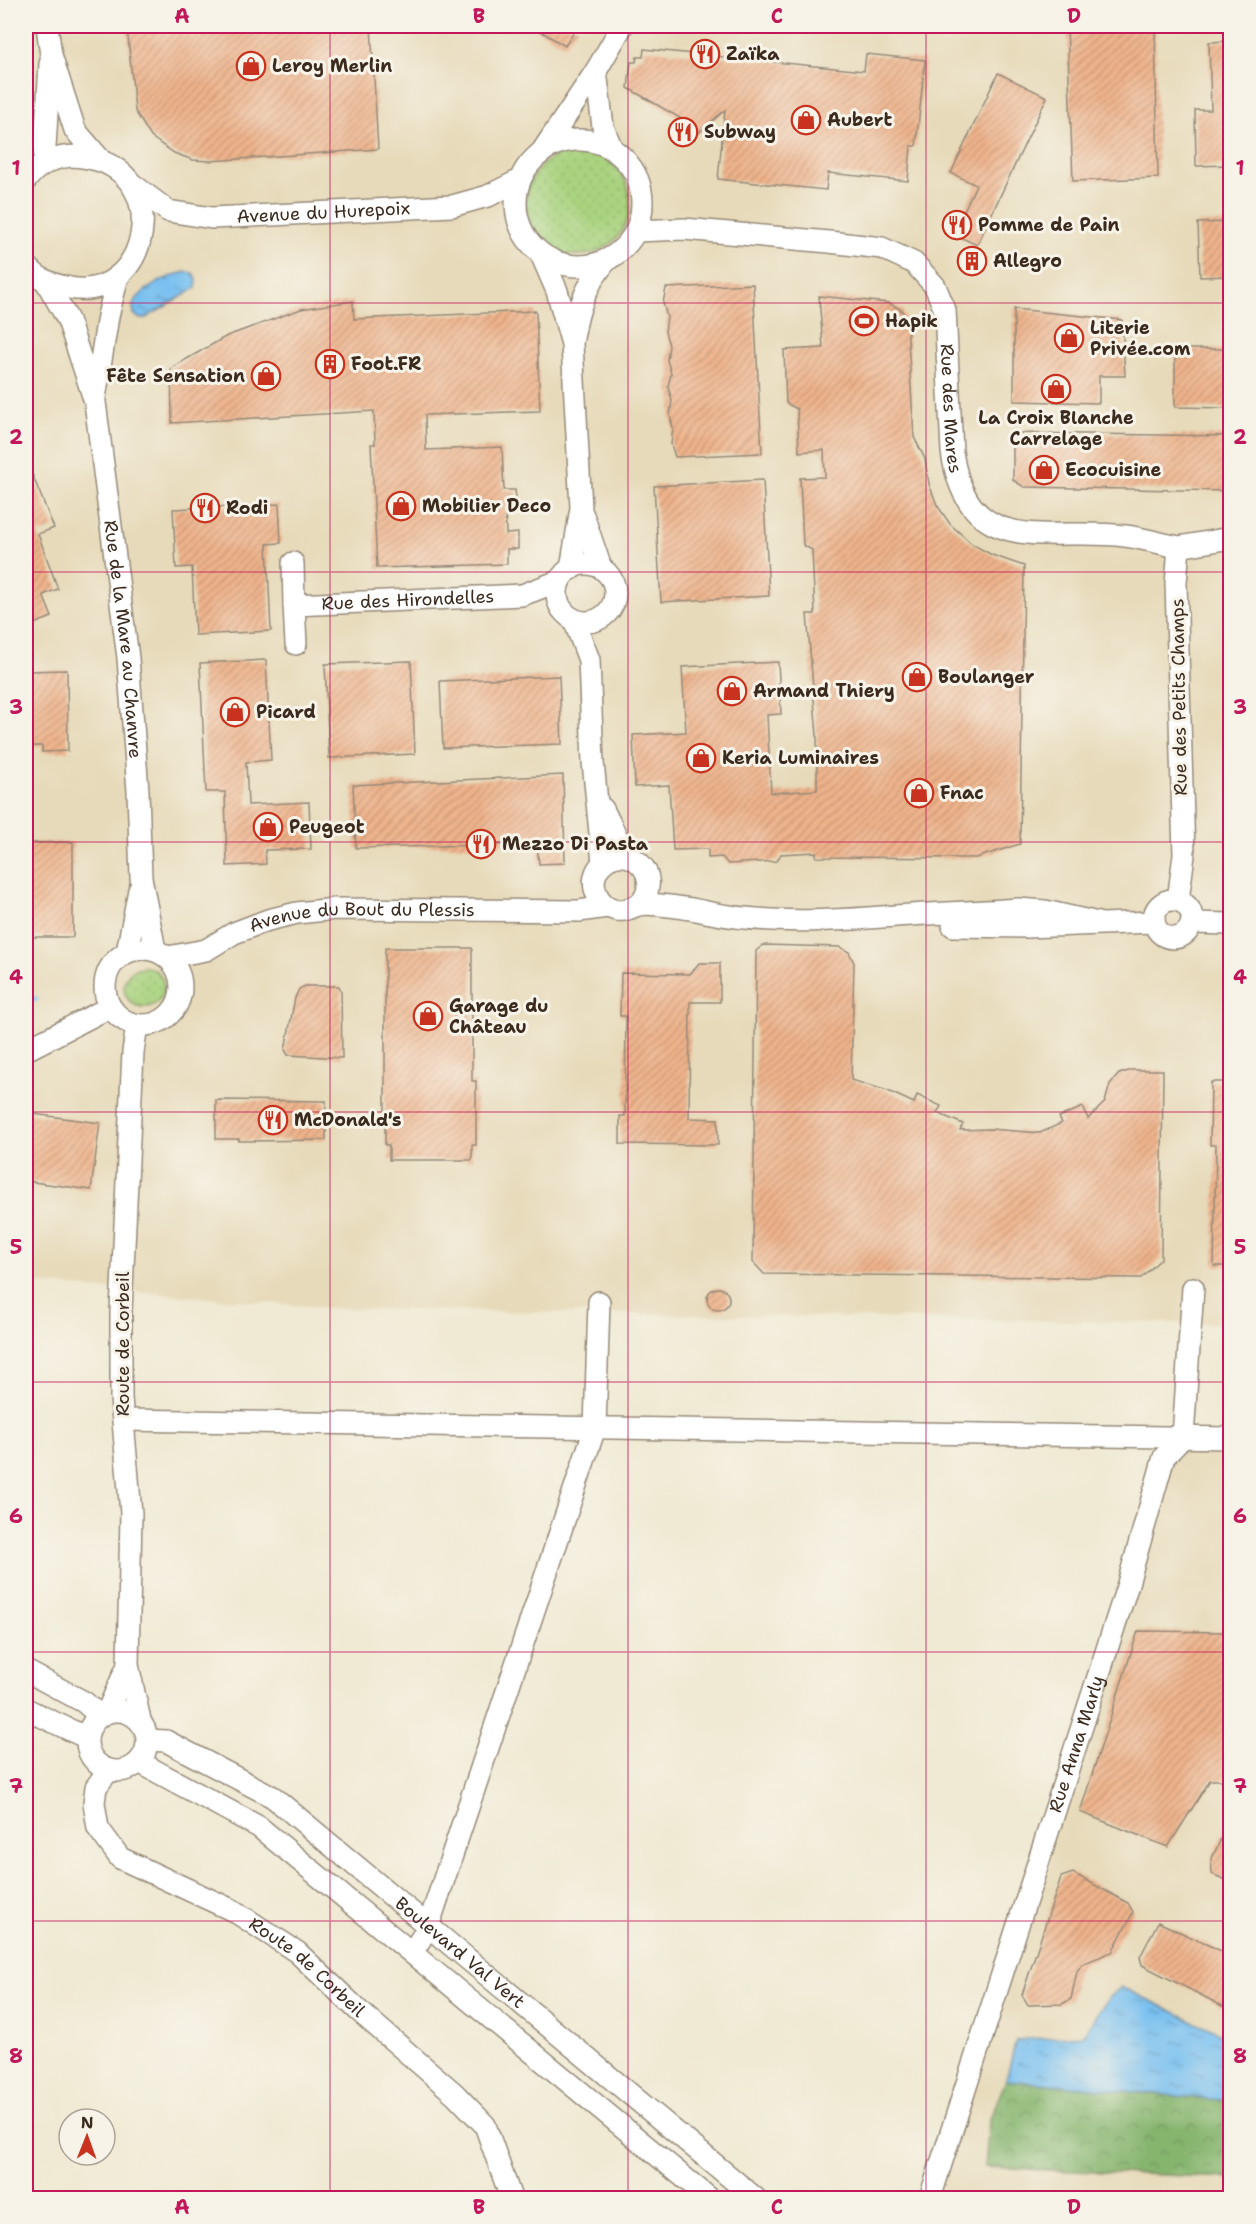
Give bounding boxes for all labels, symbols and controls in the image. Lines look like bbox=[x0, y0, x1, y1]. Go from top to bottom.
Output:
text: A bbox=[174, 3, 190, 29]
text: B bbox=[473, 3, 485, 29]
text: C bbox=[771, 3, 783, 29]
text: D bbox=[1067, 3, 1081, 29]
restaurant icon: Zaïka bbox=[689, 38, 721, 70]
place label: Zaïka bbox=[726, 42, 780, 66]
shop icon: Leroy Merlin bbox=[235, 50, 267, 82]
place label: Leroy Merlin bbox=[272, 54, 392, 78]
shop icon: Aubert bbox=[790, 104, 822, 136]
place label: Aubert bbox=[827, 108, 892, 132]
restaurant icon: Subway bbox=[667, 116, 699, 148]
place label: Subway bbox=[704, 120, 776, 144]
text: 1 bbox=[11, 155, 21, 181]
text: 1 bbox=[1235, 155, 1245, 181]
street label: Avenue du Hurepoix bbox=[236, 196, 411, 229]
restaurant icon: Pomme de Pain bbox=[941, 209, 973, 241]
place label: Pomme de Pain bbox=[978, 213, 1120, 237]
building icon: Allegro bbox=[956, 245, 988, 277]
place label: Allegro bbox=[993, 249, 1062, 273]
sports icon: Hapik bbox=[848, 305, 880, 337]
place label: Hapik bbox=[885, 309, 938, 333]
place label: Literie Privée.com bbox=[1090, 316, 1191, 361]
shop icon: Literie Privée.com bbox=[1053, 322, 1085, 354]
street label: Rue des Mares bbox=[935, 343, 968, 476]
building icon: Foot.FR bbox=[314, 348, 346, 380]
place label: Foot.FR bbox=[351, 352, 421, 376]
shop icon: Fête Sensation bbox=[250, 360, 282, 392]
place label: Fête Sensation bbox=[106, 364, 245, 388]
shop icon: La Croix Blanche Carrelage bbox=[1040, 373, 1072, 405]
place label: La Croix Blanche Carrelage bbox=[978, 406, 1134, 451]
text: 2 bbox=[9, 424, 23, 450]
text: 2 bbox=[1233, 424, 1247, 450]
shop icon: Ecocuisine bbox=[1028, 454, 1060, 486]
place label: Ecocuisine bbox=[1065, 458, 1161, 482]
shop icon: Mobilier Deco bbox=[385, 490, 417, 522]
restaurant icon: Rodi bbox=[189, 492, 221, 524]
place label: Mobilier Deco bbox=[422, 494, 551, 518]
place label: Rodi bbox=[226, 496, 268, 520]
street label: Rue de la Mare au Chanvre bbox=[98, 519, 148, 759]
street label: Rue des Hirondelles bbox=[321, 584, 495, 616]
street label: Rue des Petits Champs bbox=[1165, 598, 1193, 796]
shop icon: Boulanger bbox=[901, 661, 933, 693]
place label: Boulanger bbox=[938, 665, 1035, 689]
shop icon: Armand Thiery bbox=[716, 675, 748, 707]
place label: Armand Thiery bbox=[753, 679, 895, 703]
text: 3 bbox=[9, 694, 23, 720]
text: 3 bbox=[1233, 694, 1247, 720]
shop icon: Picard bbox=[219, 696, 251, 728]
place label: Picard bbox=[256, 700, 316, 724]
shop icon: Keria Luminaires bbox=[685, 742, 717, 774]
place label: Keria Luminaires bbox=[722, 746, 879, 770]
shop icon: Fnac bbox=[903, 777, 935, 809]
place label: Fnac bbox=[940, 781, 984, 805]
shop icon: Peugeot bbox=[252, 811, 284, 843]
place label: Peugeot bbox=[289, 815, 365, 839]
restaurant icon: Mezzo Di Pasta bbox=[465, 828, 497, 860]
place label: Mezzo Di Pasta bbox=[502, 832, 649, 856]
street label: Avenue du Bout du Plessis bbox=[246, 897, 475, 938]
text: 4 bbox=[9, 964, 23, 990]
text: 4 bbox=[1233, 964, 1247, 990]
place label: Garage du Château bbox=[449, 994, 548, 1039]
shop icon: Garage du Château bbox=[412, 1000, 444, 1032]
restaurant icon: McDonald's bbox=[257, 1104, 289, 1136]
place label: McDonald's bbox=[294, 1108, 401, 1132]
text: 5 bbox=[10, 1234, 22, 1260]
text: 5 bbox=[1234, 1234, 1246, 1260]
street label: Route de Corbeil bbox=[111, 1271, 135, 1416]
text: 6 bbox=[9, 1503, 23, 1529]
text: 6 bbox=[1233, 1503, 1247, 1529]
street label: Rue Anna Marly bbox=[1043, 1672, 1110, 1816]
text: 7 bbox=[9, 1773, 23, 1799]
text: 7 bbox=[1233, 1773, 1247, 1799]
street label: Boulevard Val Vert bbox=[390, 1891, 530, 2014]
street label: Route de Corbeil bbox=[244, 1912, 370, 2023]
text: 8 bbox=[9, 2043, 23, 2069]
text: 8 bbox=[1233, 2043, 1247, 2069]
north arrow bbox=[57, 2107, 117, 2167]
text: N bbox=[81, 2112, 94, 2133]
text: A bbox=[174, 2194, 190, 2220]
text: B bbox=[473, 2194, 485, 2220]
text: C bbox=[771, 2194, 783, 2220]
text: D bbox=[1067, 2194, 1081, 2220]

